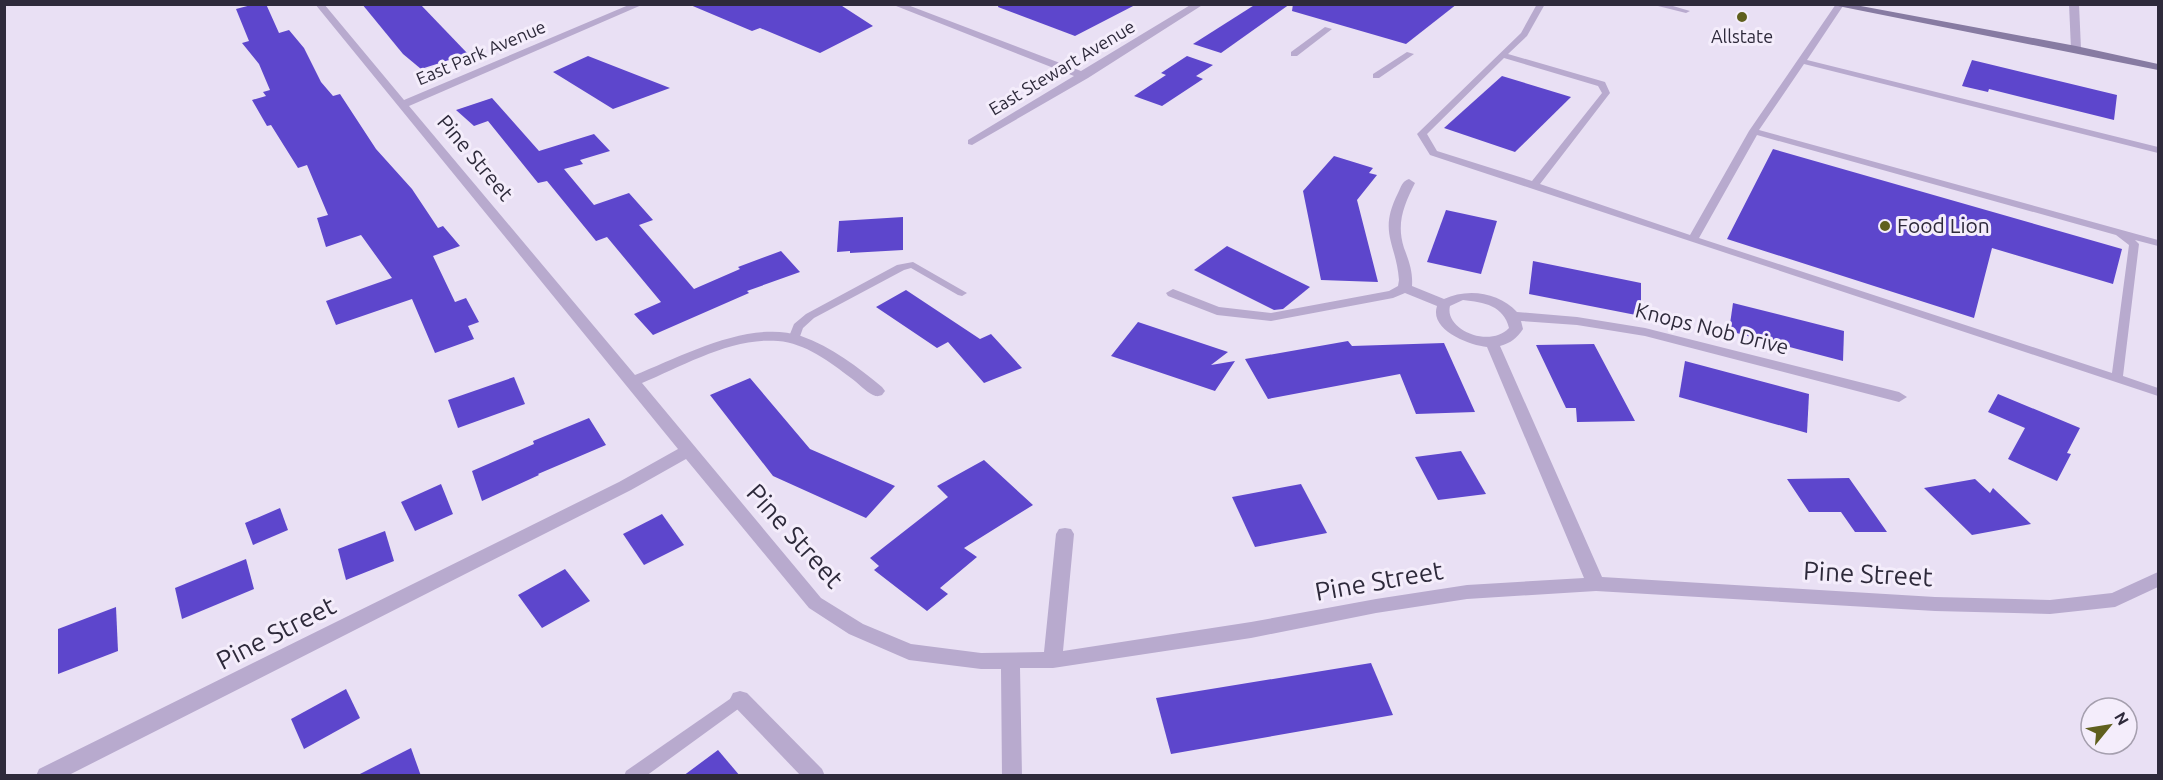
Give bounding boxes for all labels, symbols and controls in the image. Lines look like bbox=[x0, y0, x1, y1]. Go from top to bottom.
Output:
marker: Allstate bbox=[1735, 10, 1749, 24]
street label: East Park Avenue bbox=[413, 16, 548, 88]
street label: East Stewart Avenue bbox=[985, 16, 1138, 119]
place label: Allstate bbox=[1711, 26, 1773, 46]
street label: Pine Street bbox=[433, 110, 519, 205]
place label: Food Lion bbox=[1897, 213, 1990, 237]
marker: Food Lion bbox=[1878, 219, 1892, 233]
street label: Knops Nob Drive bbox=[1633, 297, 1791, 359]
street label: Pine Street bbox=[741, 478, 850, 594]
street label: Pine Street bbox=[1313, 555, 1445, 606]
street label: Pine Street bbox=[1803, 556, 1934, 591]
street label: Pine Street bbox=[211, 590, 340, 675]
north arrow bbox=[2079, 696, 2139, 756]
text: N bbox=[2111, 709, 2133, 728]

